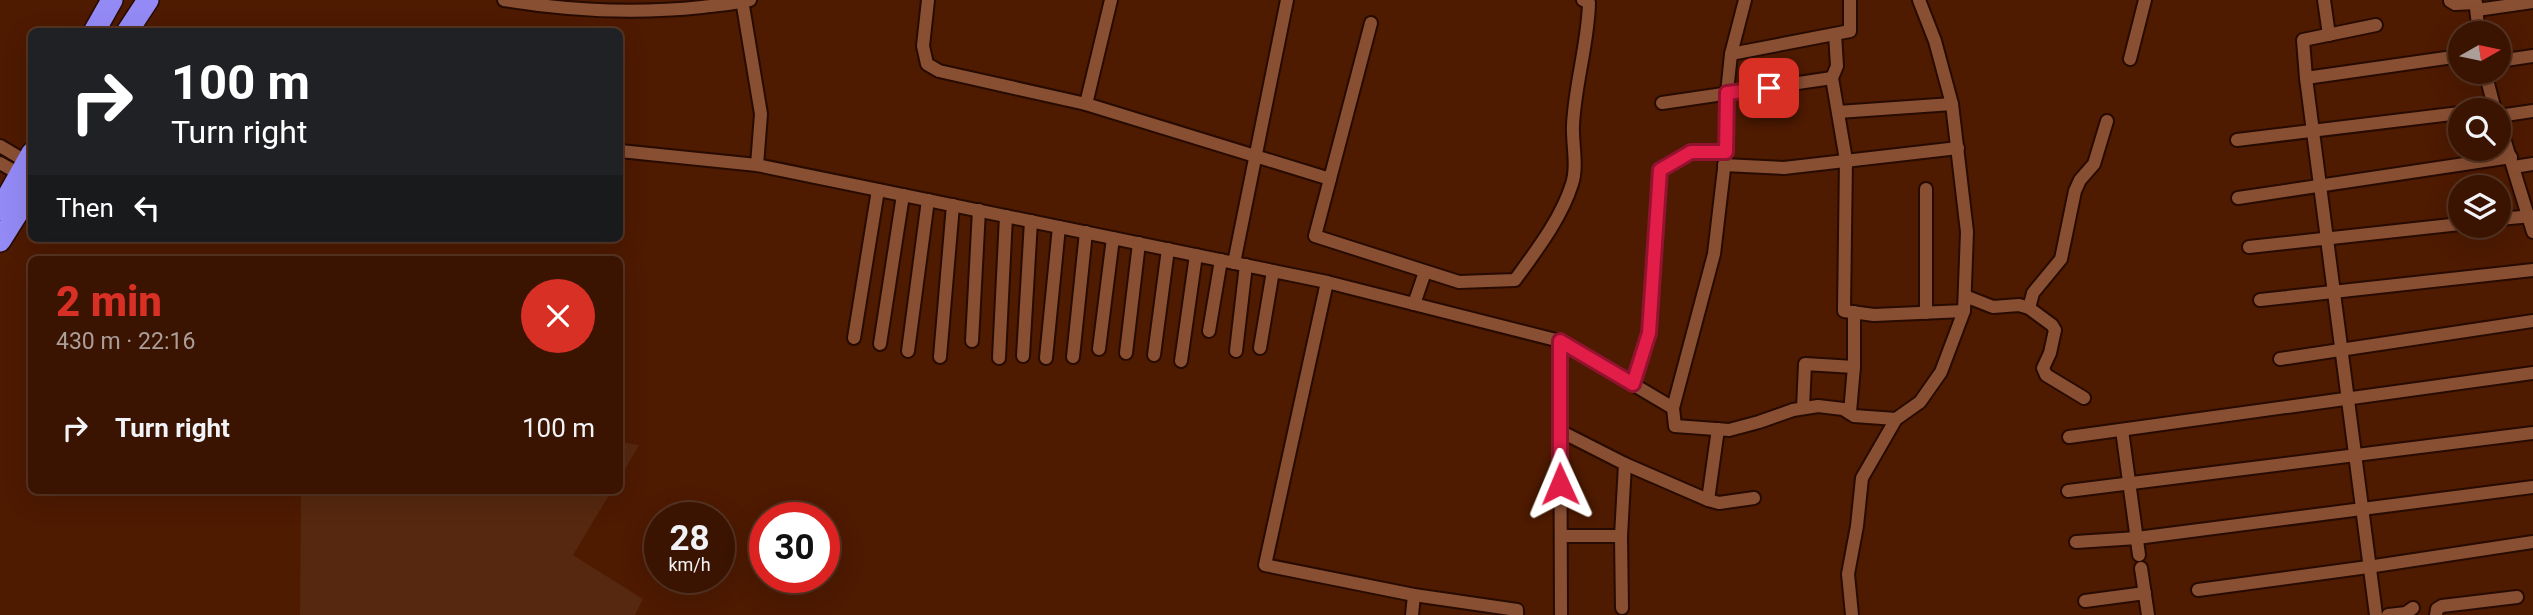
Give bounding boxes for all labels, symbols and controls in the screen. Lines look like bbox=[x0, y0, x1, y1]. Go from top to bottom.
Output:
north arrow bbox=[2448, 21, 2511, 84]
map controls bbox=[2448, 21, 2511, 238]
text: 100 m bbox=[171, 54, 310, 111]
icon: right bbox=[56, 56, 147, 147]
pin bbox=[1739, 58, 1799, 118]
icon: arrive bbox=[1750, 69, 1788, 107]
button: search bbox=[2448, 98, 2511, 161]
text: Turn right bbox=[171, 113, 307, 151]
button: layers bbox=[2448, 175, 2511, 238]
icon: left bbox=[128, 189, 166, 227]
text: Then bbox=[56, 193, 114, 223]
text: 2 min bbox=[56, 277, 162, 326]
button: close bbox=[521, 279, 595, 353]
text: 430 m · 22:16 bbox=[56, 328, 195, 355]
icon: right bbox=[56, 409, 94, 447]
text: Turn right bbox=[115, 413, 230, 443]
text: 100 m bbox=[522, 413, 595, 443]
position arrow bbox=[1523, 447, 1597, 521]
speed limit sign: 30 bbox=[749, 502, 840, 593]
text: 28 bbox=[669, 518, 710, 559]
text: km/h bbox=[668, 554, 711, 575]

